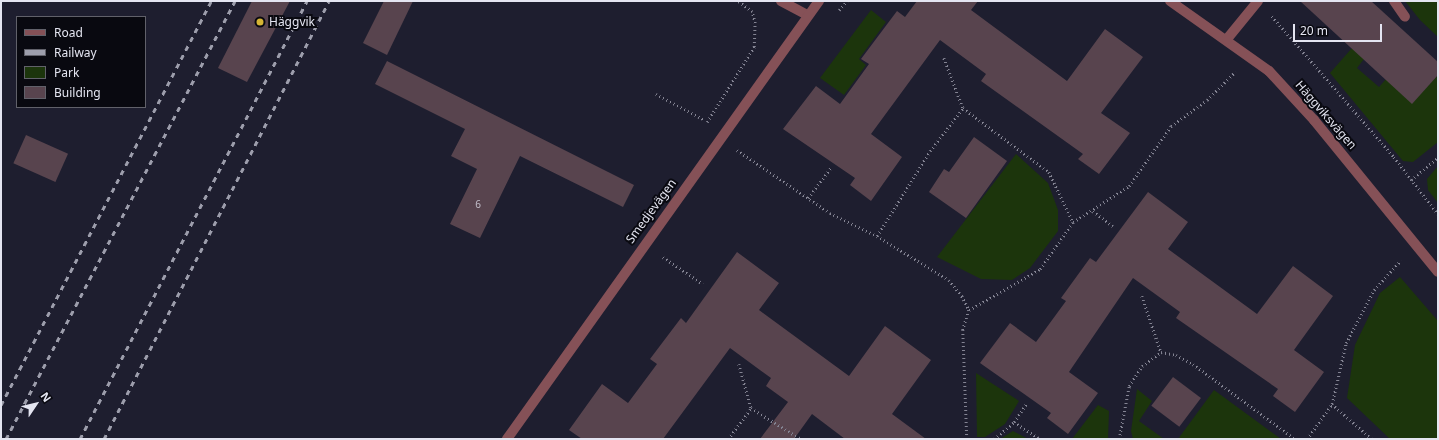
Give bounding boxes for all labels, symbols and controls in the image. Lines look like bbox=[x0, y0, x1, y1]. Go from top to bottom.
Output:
place label: Häggvik bbox=[269, 15, 315, 29]
legend bbox=[16, 16, 146, 108]
marker: Häggvik bbox=[254, 16, 266, 28]
scale bar bbox=[1295, 16, 1384, 42]
text: 20 m bbox=[1300, 22, 1328, 39]
text: Road bbox=[54, 24, 83, 41]
text: Railway bbox=[54, 44, 97, 61]
text: Park bbox=[54, 64, 79, 81]
street label: Häggviksvägen bbox=[1292, 78, 1360, 152]
text: Building bbox=[54, 84, 101, 101]
street label: Smedjevägen bbox=[623, 176, 679, 246]
house number: 6 bbox=[475, 199, 481, 211]
north arrow bbox=[16, 384, 56, 424]
text: N bbox=[38, 389, 55, 405]

